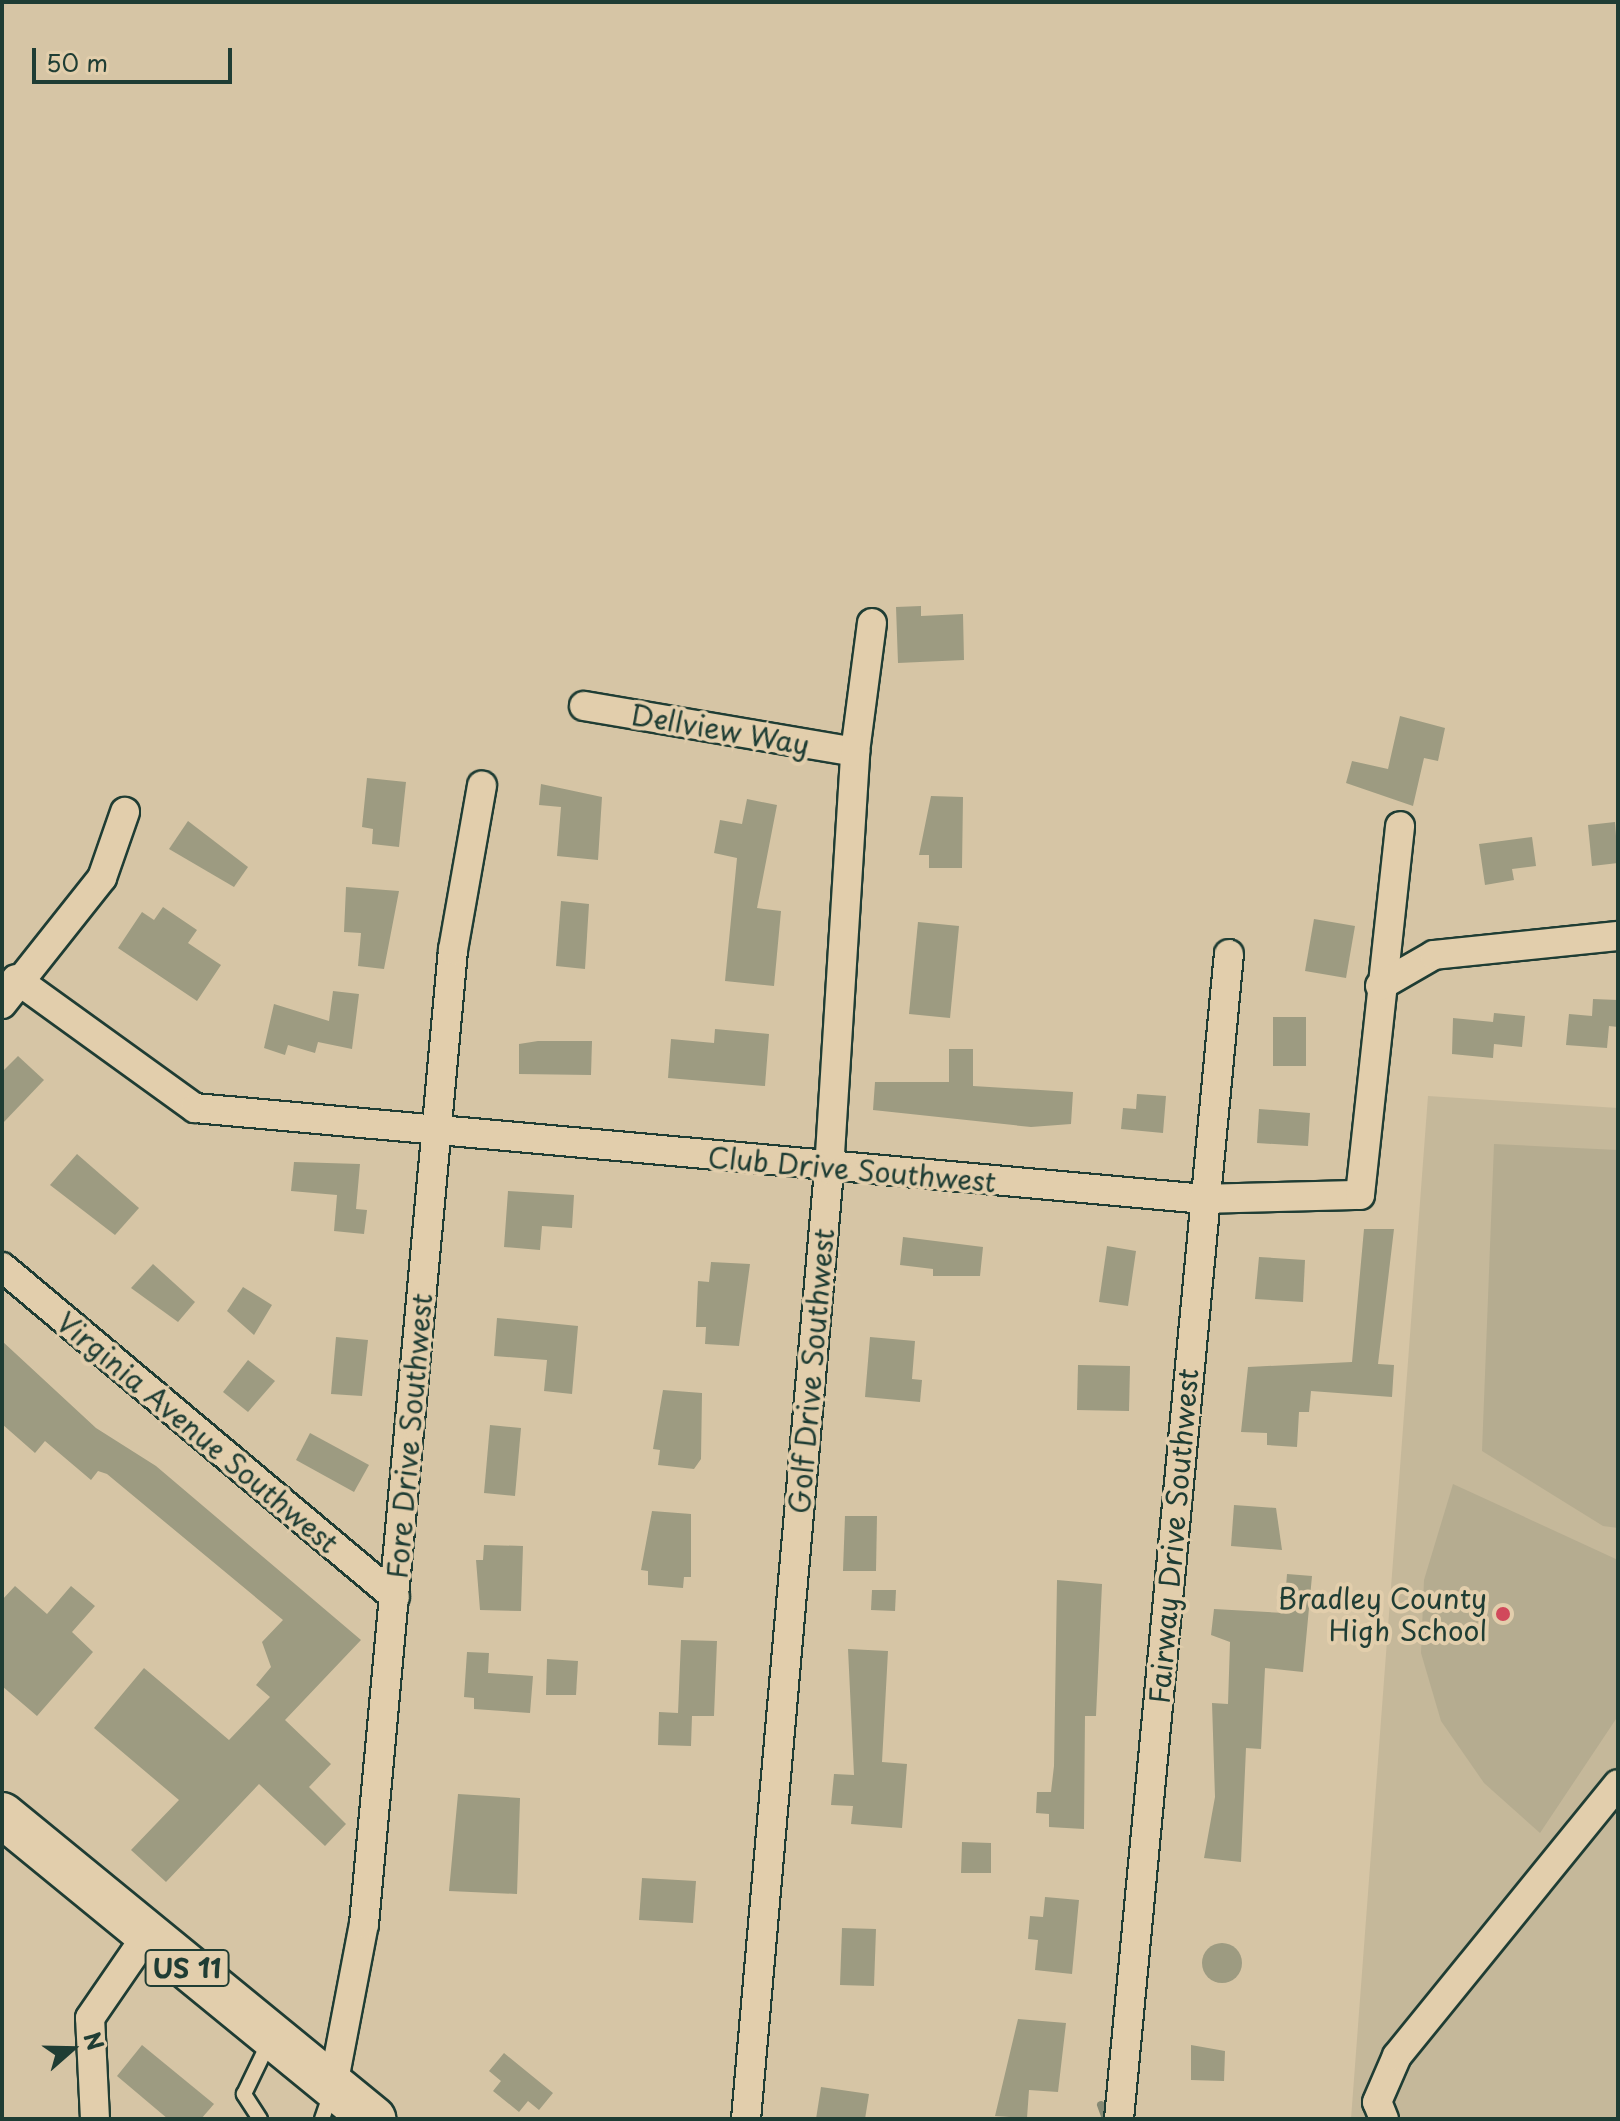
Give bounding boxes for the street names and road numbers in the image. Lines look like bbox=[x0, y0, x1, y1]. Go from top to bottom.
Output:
street label: Dellview Way bbox=[628, 697, 812, 761]
street label: Club Drive Southwest bbox=[707, 1140, 997, 1198]
street label: Golf Drive Southwest bbox=[782, 1226, 840, 1516]
street label: Fore Drive Southwest bbox=[380, 1292, 438, 1580]
street label: Virginia Avenue Southwest bbox=[50, 1304, 346, 1560]
street label: Fairway Drive Southwest bbox=[1142, 1367, 1204, 1705]
road number: US 11 bbox=[145, 1946, 229, 1990]

